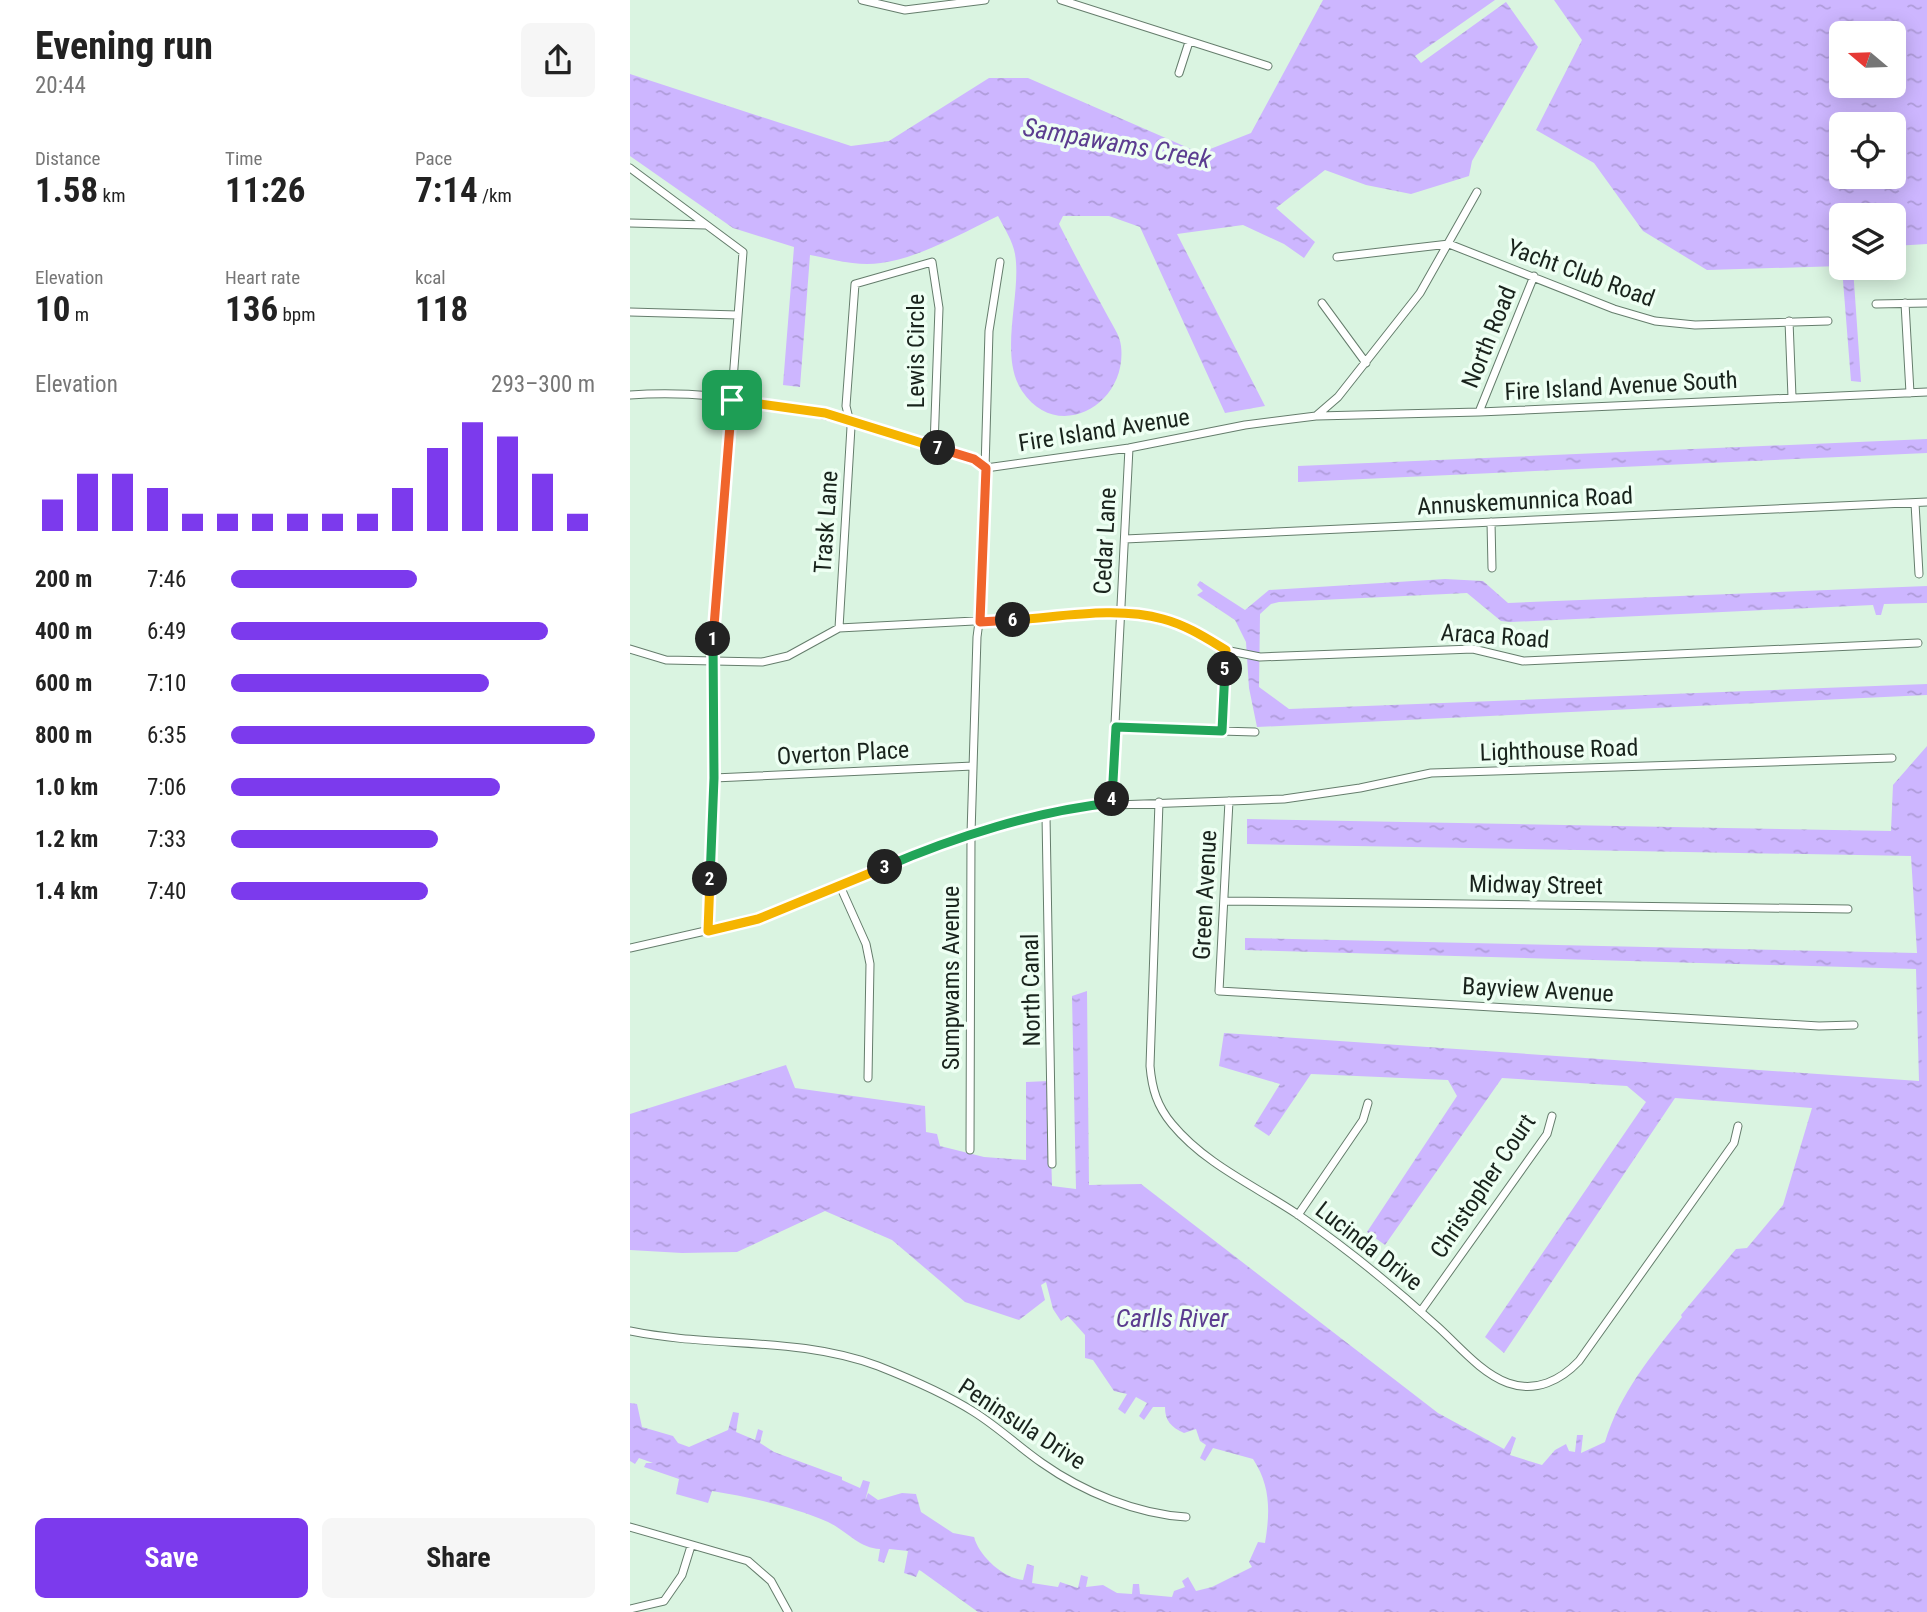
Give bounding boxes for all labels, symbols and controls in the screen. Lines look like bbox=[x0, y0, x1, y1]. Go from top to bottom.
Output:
north arrow bbox=[1829, 21, 1906, 98]
map controls bbox=[1829, 21, 1906, 280]
button: share bbox=[521, 23, 595, 97]
text: Evening run bbox=[35, 24, 213, 68]
text: 20:44 bbox=[35, 72, 86, 99]
water label: Sampawams Creek bbox=[1021, 112, 1214, 174]
button: locate bbox=[1829, 112, 1906, 189]
text: Distance bbox=[35, 147, 100, 170]
text: Time bbox=[225, 147, 262, 170]
text: Pace bbox=[415, 147, 452, 170]
text: 1.58 bbox=[35, 170, 98, 211]
text: 11:26 bbox=[225, 170, 305, 211]
text: 7:14 bbox=[415, 170, 478, 211]
text: km bbox=[98, 184, 125, 207]
text: /km bbox=[478, 184, 512, 207]
button: layers bbox=[1829, 203, 1906, 280]
street label: Yacht Club Road bbox=[1503, 233, 1659, 313]
text: Elevation bbox=[35, 266, 103, 289]
text: Heart rate bbox=[225, 266, 300, 289]
text: kcal bbox=[415, 266, 446, 289]
street label: North Road bbox=[1456, 282, 1522, 392]
text: 10 bbox=[35, 289, 70, 330]
text: 136 bbox=[225, 289, 278, 330]
text: 118 bbox=[415, 289, 468, 330]
street label: Lewis Circle bbox=[902, 294, 930, 408]
text: m bbox=[70, 303, 89, 326]
text: bpm bbox=[278, 303, 315, 326]
street label: Fire Island Avenue South bbox=[1504, 366, 1738, 406]
pin bbox=[702, 370, 762, 430]
text: Elevation bbox=[35, 371, 118, 398]
text: 293–300 m bbox=[491, 371, 595, 398]
icon: arrive bbox=[713, 381, 751, 419]
street label: Fire Island Avenue bbox=[1016, 403, 1192, 457]
pin: 7 bbox=[920, 430, 956, 466]
text: 7 bbox=[933, 436, 942, 459]
street label: Trask Lane bbox=[808, 470, 844, 574]
street label: Annuskemunnica Road bbox=[1416, 481, 1634, 521]
street label: Cedar Lane bbox=[1088, 487, 1122, 595]
text: 200 m bbox=[35, 566, 92, 593]
text: 7:46 bbox=[147, 566, 186, 593]
pin: 6 bbox=[996, 602, 1030, 638]
text: 6 bbox=[1008, 608, 1017, 631]
text: 400 m bbox=[35, 618, 92, 645]
text: 6:49 bbox=[147, 618, 186, 645]
street label: Araca Road bbox=[1440, 618, 1550, 654]
pin: 1 bbox=[696, 622, 730, 656]
text: 1 bbox=[708, 627, 717, 650]
pin: 5 bbox=[1208, 652, 1242, 686]
text: 5 bbox=[1220, 657, 1229, 680]
text: 600 m bbox=[35, 670, 92, 697]
text: 7:10 bbox=[147, 670, 186, 697]
text: 800 m bbox=[35, 722, 92, 749]
text: 6:35 bbox=[147, 722, 186, 749]
street label: Lighthouse Road bbox=[1479, 733, 1639, 767]
street label: Overton Place bbox=[776, 736, 910, 770]
text: 1.0 km bbox=[35, 774, 98, 801]
text: 7:06 bbox=[147, 774, 186, 801]
pin: 4 bbox=[1094, 782, 1130, 816]
text: 4 bbox=[1107, 787, 1116, 810]
text: 1.2 km bbox=[35, 826, 98, 853]
text: 7:33 bbox=[147, 826, 186, 853]
street label: Green Avenue bbox=[1188, 829, 1222, 961]
pin: 3 bbox=[868, 850, 902, 884]
text: 3 bbox=[880, 855, 889, 878]
pin: 2 bbox=[692, 862, 728, 896]
text: 2 bbox=[705, 867, 714, 890]
street label: Midway Street bbox=[1469, 870, 1603, 900]
text: 1.4 km bbox=[35, 878, 98, 905]
text: 7:40 bbox=[147, 878, 186, 905]
street label: Sumpwams Avenue bbox=[937, 886, 965, 1070]
street label: North Canal bbox=[1016, 933, 1046, 1047]
street label: Bayview Avenue bbox=[1462, 972, 1614, 1008]
street label: Christopher Court bbox=[1425, 1109, 1541, 1263]
street label: Lucinda Drive bbox=[1310, 1196, 1428, 1296]
water label: Carlls River bbox=[1116, 1303, 1229, 1333]
street label: Peninsula Drive bbox=[953, 1372, 1091, 1476]
button: Save bbox=[35, 1518, 308, 1598]
button: Share bbox=[322, 1518, 595, 1598]

